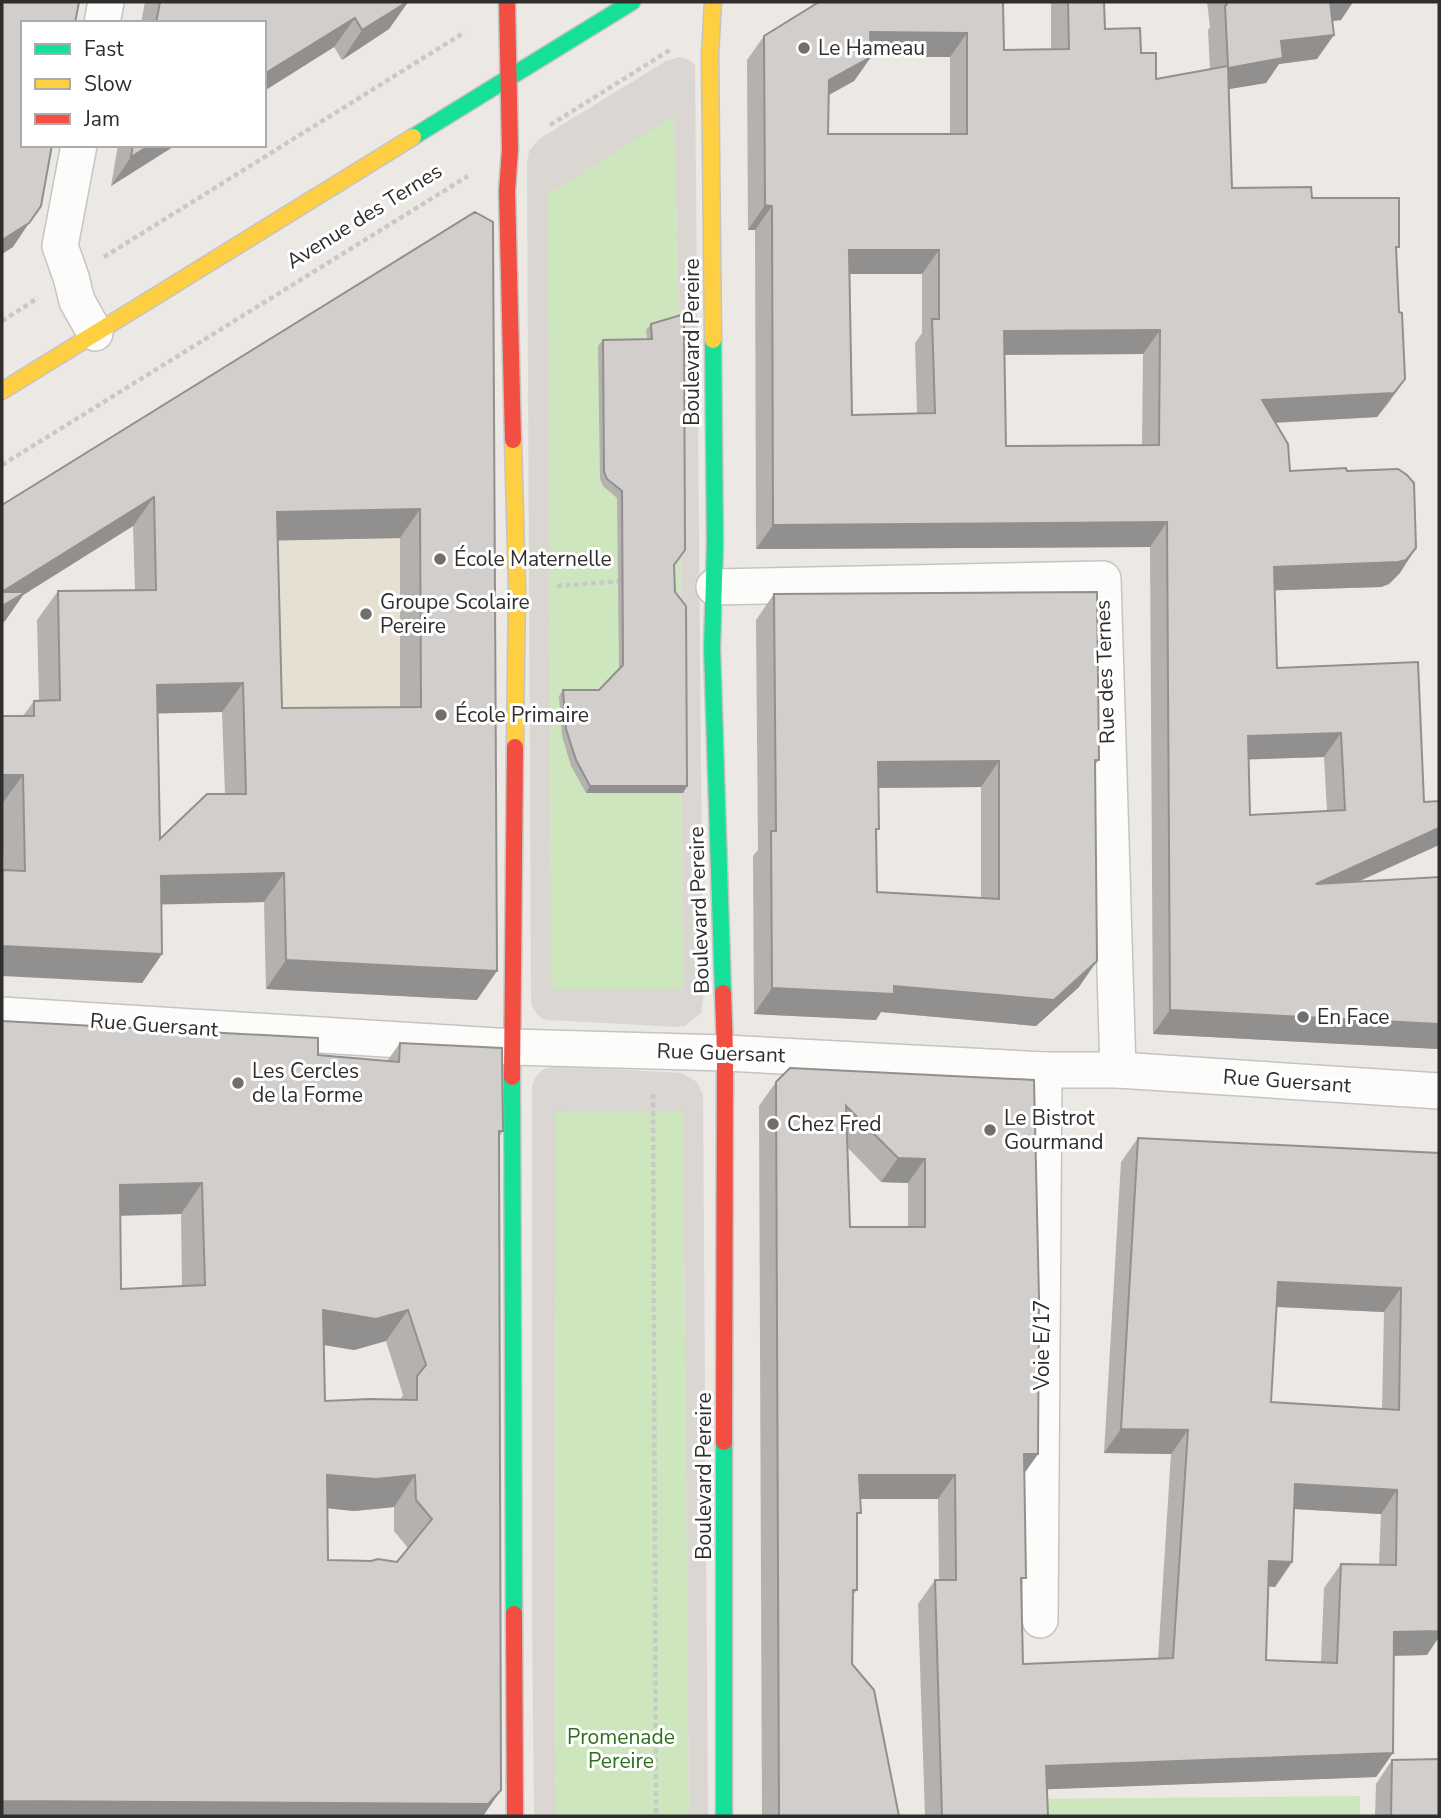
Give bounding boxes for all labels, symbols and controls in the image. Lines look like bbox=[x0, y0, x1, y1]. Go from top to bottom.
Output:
legend bbox=[21, 21, 266, 147]
place label: Le Hameau bbox=[818, 34, 925, 62]
text: Fast bbox=[84, 35, 124, 63]
marker: Le Hameau bbox=[796, 40, 812, 56]
text: Slow bbox=[84, 70, 133, 98]
text: Jam bbox=[83, 105, 120, 133]
street label: Avenue des Ternes bbox=[281, 157, 447, 275]
street label: Boulevard Pereire bbox=[678, 258, 706, 426]
place label: École Maternelle bbox=[454, 545, 612, 573]
marker: École Maternelle bbox=[432, 551, 448, 567]
place label: Groupe Scolaire Pereire bbox=[380, 588, 530, 640]
street label: Rue des Ternes bbox=[1088, 599, 1122, 745]
marker: Groupe Scolaire Pereire bbox=[358, 606, 374, 622]
place label: École Primaire bbox=[455, 701, 589, 729]
marker: École Primaire bbox=[433, 707, 449, 723]
street label: Boulevard Pereire bbox=[682, 826, 716, 994]
place label: En Face bbox=[1317, 1003, 1389, 1031]
street label: Rue Guersant bbox=[89, 1007, 220, 1043]
marker: En Face bbox=[1295, 1009, 1311, 1025]
street label: Rue Guersant bbox=[656, 1037, 786, 1069]
place label: Les Cercles de la Forme bbox=[252, 1057, 363, 1109]
street label: Rue Guersant bbox=[1222, 1063, 1353, 1099]
marker: Les Cercles de la Forme bbox=[230, 1075, 246, 1091]
place label: Le Bistrot Gourmand bbox=[1004, 1104, 1104, 1156]
place label: Chez Fred bbox=[787, 1110, 881, 1138]
marker: Chez Fred bbox=[765, 1116, 781, 1132]
marker: Le Bistrot Gourmand bbox=[982, 1122, 998, 1138]
street label: Voie E/17 bbox=[1028, 1300, 1056, 1391]
street label: Boulevard Pereire bbox=[690, 1392, 718, 1560]
park label: Promenade Pereire bbox=[567, 1723, 675, 1775]

